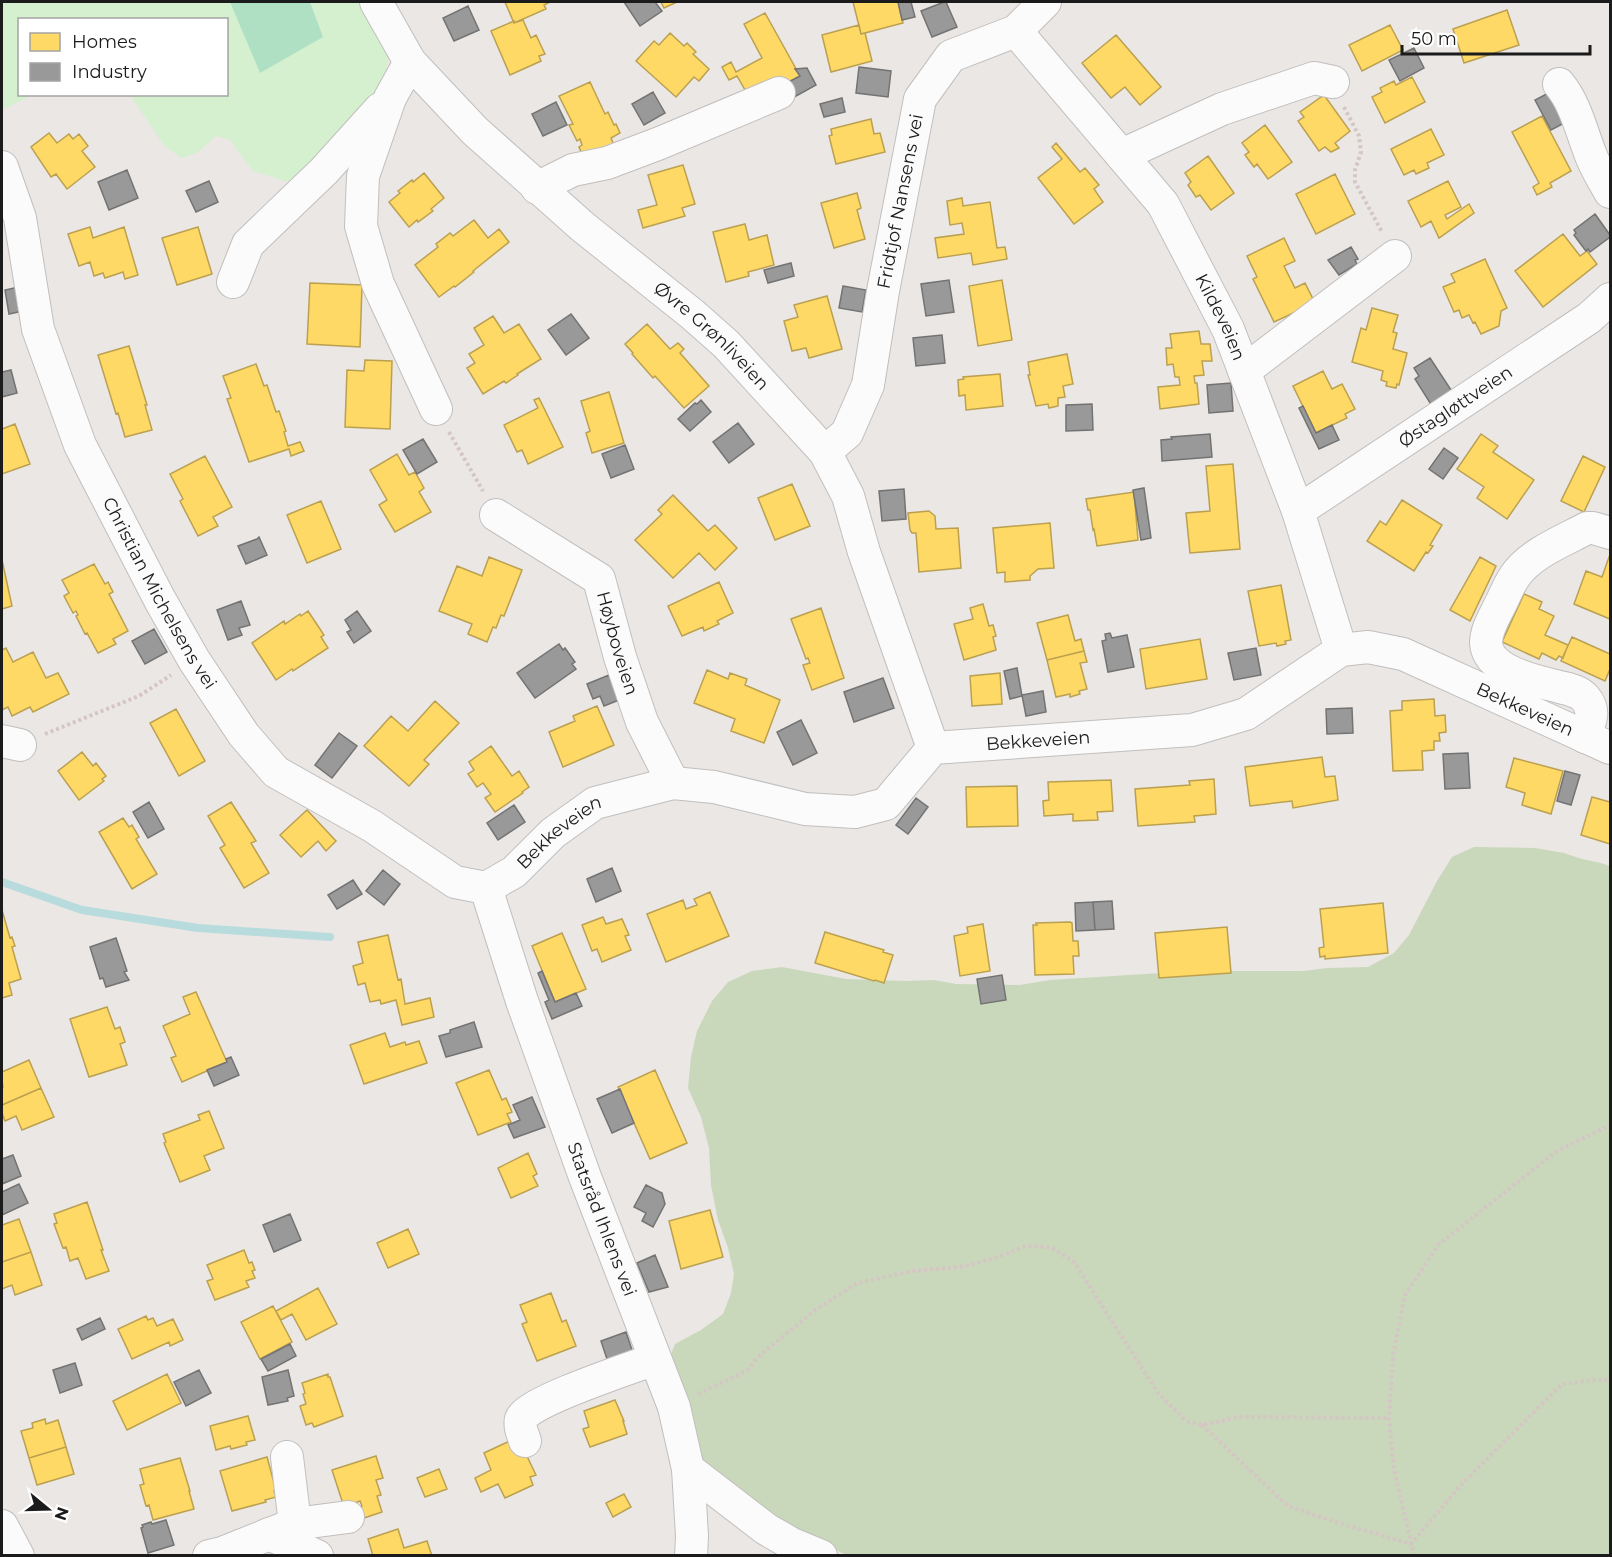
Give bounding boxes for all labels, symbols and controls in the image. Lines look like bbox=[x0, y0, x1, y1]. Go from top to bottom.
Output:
legend bbox=[18, 18, 228, 96]
scale bar bbox=[1402, 18, 1590, 56]
text: 50 m bbox=[1411, 28, 1457, 50]
text: Homes bbox=[72, 31, 137, 53]
text: Industry bbox=[72, 61, 147, 83]
street label: Fridtjof Nansens vei bbox=[873, 112, 928, 291]
street label: Kildeveien bbox=[1190, 270, 1250, 364]
street label: Øvre Grønliveien bbox=[649, 277, 774, 395]
street label: Østagløttveien bbox=[1394, 361, 1517, 452]
street label: Christian Michelsens vei bbox=[98, 493, 221, 693]
street label: Høyboveien bbox=[592, 589, 643, 698]
street label: Bekkeveien bbox=[1473, 678, 1577, 741]
street label: Bekkeveien bbox=[985, 726, 1091, 755]
street label: Bekkeveien bbox=[512, 791, 604, 874]
street label: Statsråd Ihlens vei bbox=[562, 1139, 641, 1299]
north arrow bbox=[18, 1479, 78, 1539]
text: N bbox=[51, 1505, 73, 1523]

